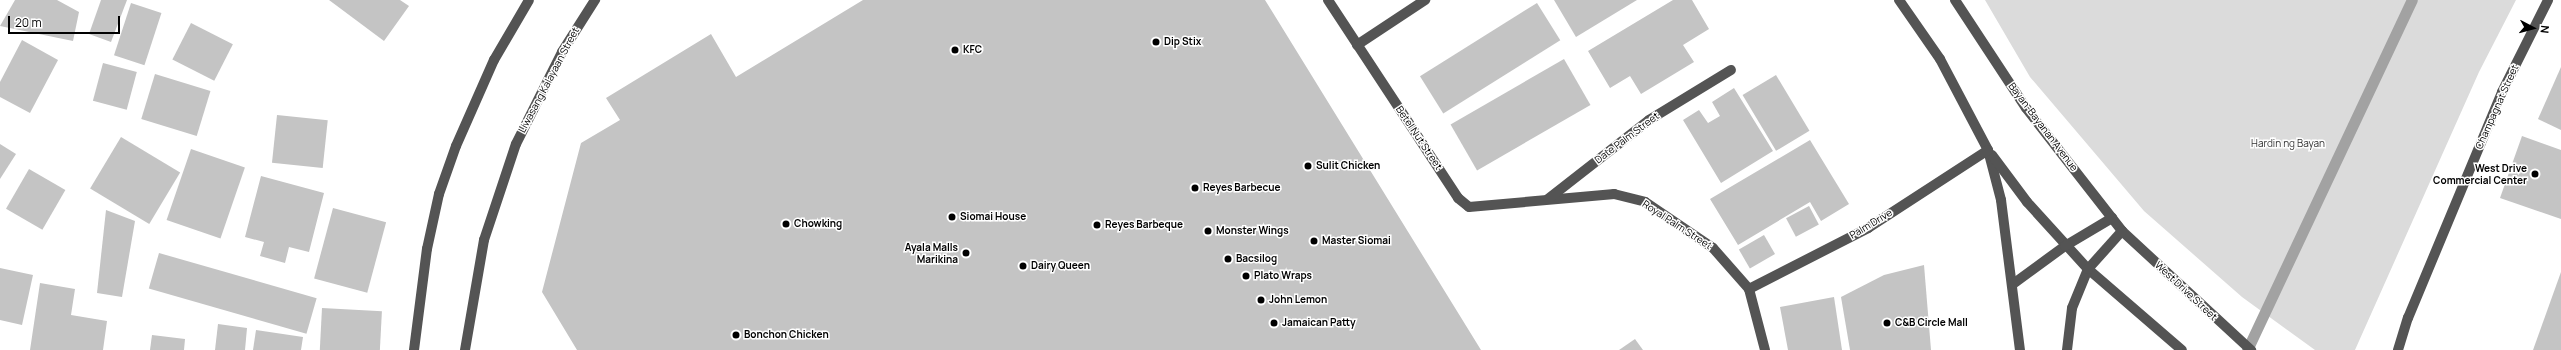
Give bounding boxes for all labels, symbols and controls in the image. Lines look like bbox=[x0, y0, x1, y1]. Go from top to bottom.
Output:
scale bar bbox=[10, 8, 122, 34]
north arrow bbox=[2513, 8, 2553, 48]
text: 20 m bbox=[15, 14, 42, 31]
street label: Liwasang Kalayaan Street bbox=[516, 25, 582, 135]
text: N bbox=[2538, 25, 2553, 34]
place label: Dip Stix bbox=[1164, 36, 1201, 48]
marker: Dip Stix bbox=[1151, 37, 1161, 47]
place label: KFC bbox=[963, 44, 982, 56]
marker: KFC bbox=[950, 45, 960, 55]
street label: Champagnat Street bbox=[2473, 63, 2521, 151]
street label: Bayan-Bayanan Avenue bbox=[2006, 80, 2080, 174]
street label: Betel Nut Street bbox=[1393, 104, 1445, 172]
street label: Date Palm Street bbox=[1592, 110, 1662, 166]
park label: Hardin ng Bayan bbox=[2251, 138, 2325, 150]
place label: Sulit Chicken bbox=[1316, 160, 1380, 172]
marker: Sulit Chicken bbox=[1303, 161, 1313, 171]
place label: West Drive Commercial Center bbox=[2433, 162, 2527, 186]
marker: West Drive Commercial Center bbox=[2530, 169, 2540, 179]
place label: Reyes Barbecue bbox=[1203, 182, 1281, 194]
marker: Reyes Barbecue bbox=[1190, 183, 1200, 193]
street label: Royal Palm Street bbox=[1640, 198, 1714, 252]
street label: Palm Drive bbox=[1848, 207, 1894, 241]
place label: Siomai House bbox=[960, 211, 1026, 223]
marker: Siomai House bbox=[947, 212, 957, 222]
place label: Chowking bbox=[794, 218, 842, 230]
marker: Chowking bbox=[781, 219, 791, 229]
place label: Reyes Barbeque bbox=[1105, 219, 1183, 231]
marker: Reyes Barbeque bbox=[1092, 220, 1102, 230]
place label: Monster Wings bbox=[1216, 225, 1289, 237]
marker: Monster Wings bbox=[1203, 226, 1213, 236]
place label: Master Siomai bbox=[1322, 235, 1391, 247]
marker: Master Siomai bbox=[1309, 236, 1319, 246]
place label: Ayala Malls Marikina bbox=[905, 241, 958, 264]
marker: Ayala Malls Marikina bbox=[961, 248, 971, 258]
place label: Bacsilog bbox=[1236, 253, 1277, 265]
marker: Bacsilog bbox=[1223, 254, 1233, 264]
street label: West Drive Street bbox=[2152, 259, 2220, 323]
place label: Dairy Queen bbox=[1031, 260, 1090, 272]
marker: Dairy Queen bbox=[1018, 261, 1028, 271]
place label: Plato Wraps bbox=[1254, 270, 1312, 282]
marker: Plato Wraps bbox=[1241, 271, 1251, 281]
place label: John Lemon bbox=[1269, 294, 1327, 306]
marker: John Lemon bbox=[1256, 295, 1266, 305]
place label: Jamaican Patty bbox=[1282, 317, 1356, 329]
place label: C&B Circle Mall bbox=[1895, 317, 1968, 329]
marker: Jamaican Patty bbox=[1269, 318, 1279, 328]
marker: C&B Circle Mall bbox=[1882, 318, 1892, 328]
place label: Bonchon Chicken bbox=[744, 329, 829, 341]
marker: Bonchon Chicken bbox=[731, 330, 741, 340]

